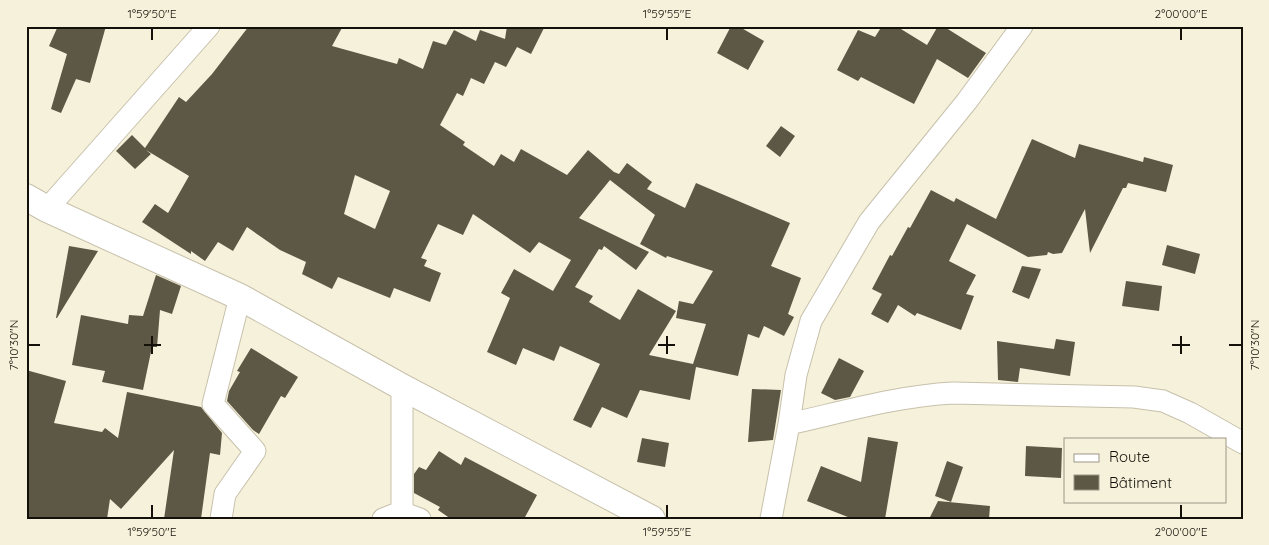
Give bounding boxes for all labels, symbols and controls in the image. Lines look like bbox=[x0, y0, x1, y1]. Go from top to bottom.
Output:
text: 1°59'50"E bbox=[127, 6, 177, 21]
text: 1°59'55"E bbox=[643, 6, 691, 21]
text: 2°00'00"E bbox=[1155, 6, 1208, 21]
text: 7°10'30"N bbox=[6, 320, 21, 370]
text: 7°10'30"N bbox=[1247, 320, 1262, 370]
legend bbox=[1064, 438, 1226, 502]
text: Route bbox=[1109, 447, 1150, 466]
text: Bâtiment bbox=[1109, 473, 1172, 492]
text: 1°59'50"E bbox=[127, 524, 177, 539]
text: 1°59'55"E bbox=[643, 524, 691, 539]
text: 2°00'00"E bbox=[1155, 524, 1208, 539]

